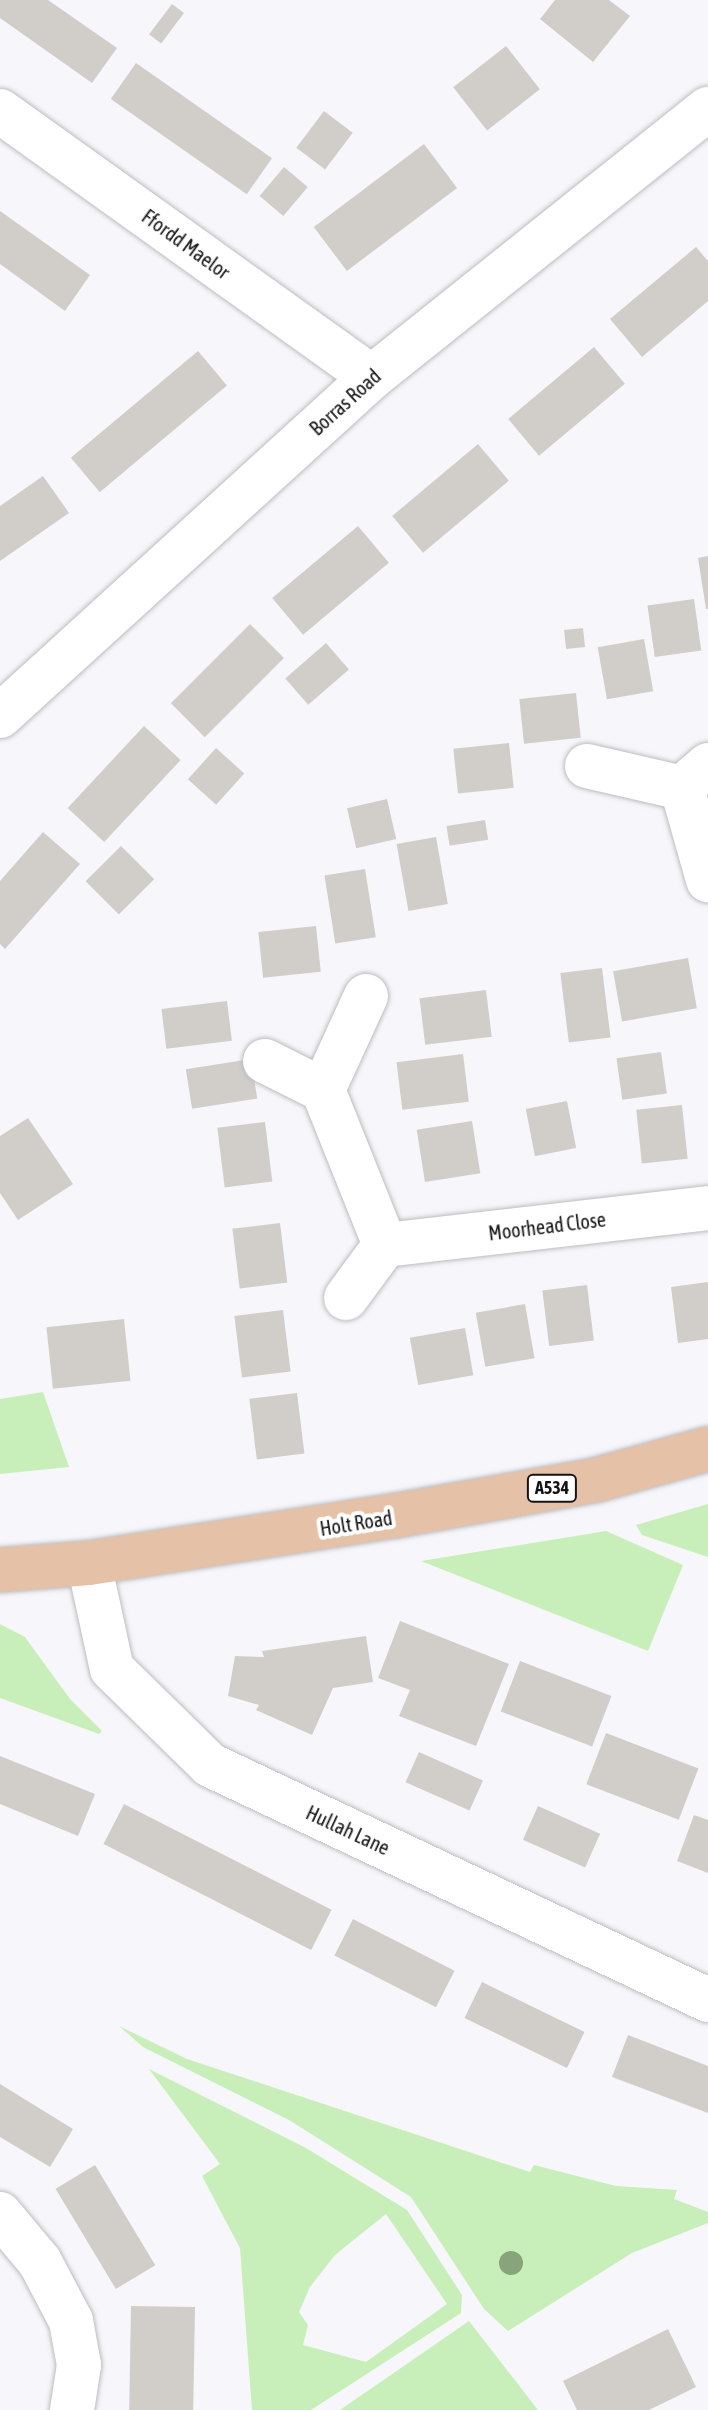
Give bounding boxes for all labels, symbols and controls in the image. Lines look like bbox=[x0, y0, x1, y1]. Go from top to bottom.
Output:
street label: Ffordd Maelor bbox=[137, 204, 235, 284]
street label: Borras Road bbox=[304, 364, 386, 440]
street label: Moorhead Close bbox=[487, 1207, 607, 1245]
road number: A534 bbox=[526, 1474, 578, 1502]
street label: Holt Road bbox=[318, 1505, 394, 1541]
street label: Hullah Lane bbox=[302, 1800, 394, 1860]

